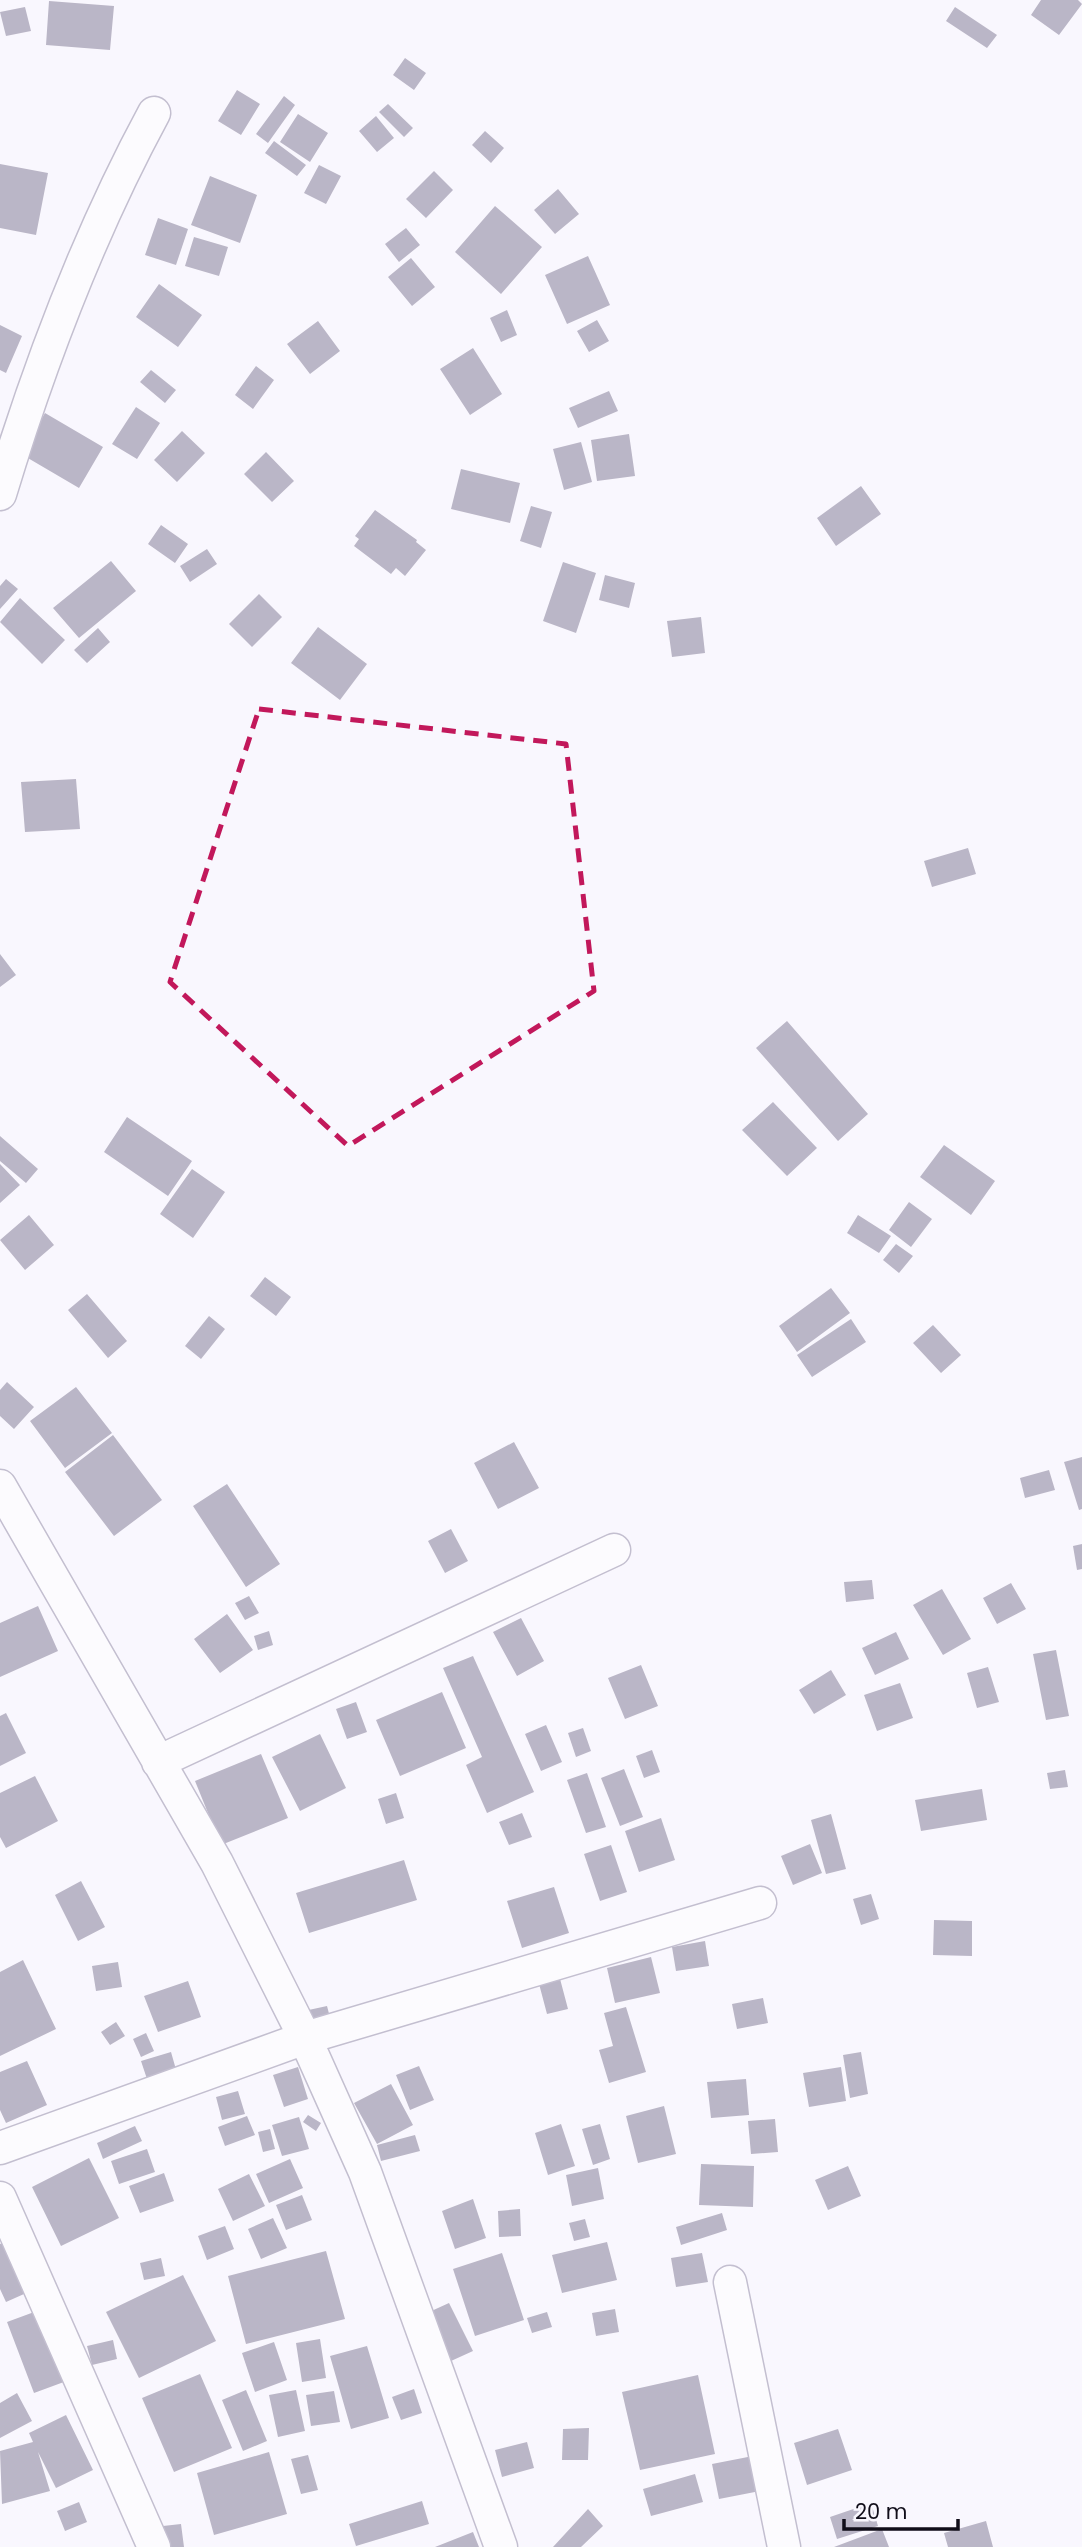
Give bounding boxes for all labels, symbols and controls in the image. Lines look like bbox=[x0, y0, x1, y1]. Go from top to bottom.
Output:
scale bar bbox=[844, 2488, 958, 2532]
text: 20 m bbox=[855, 2497, 908, 2526]

